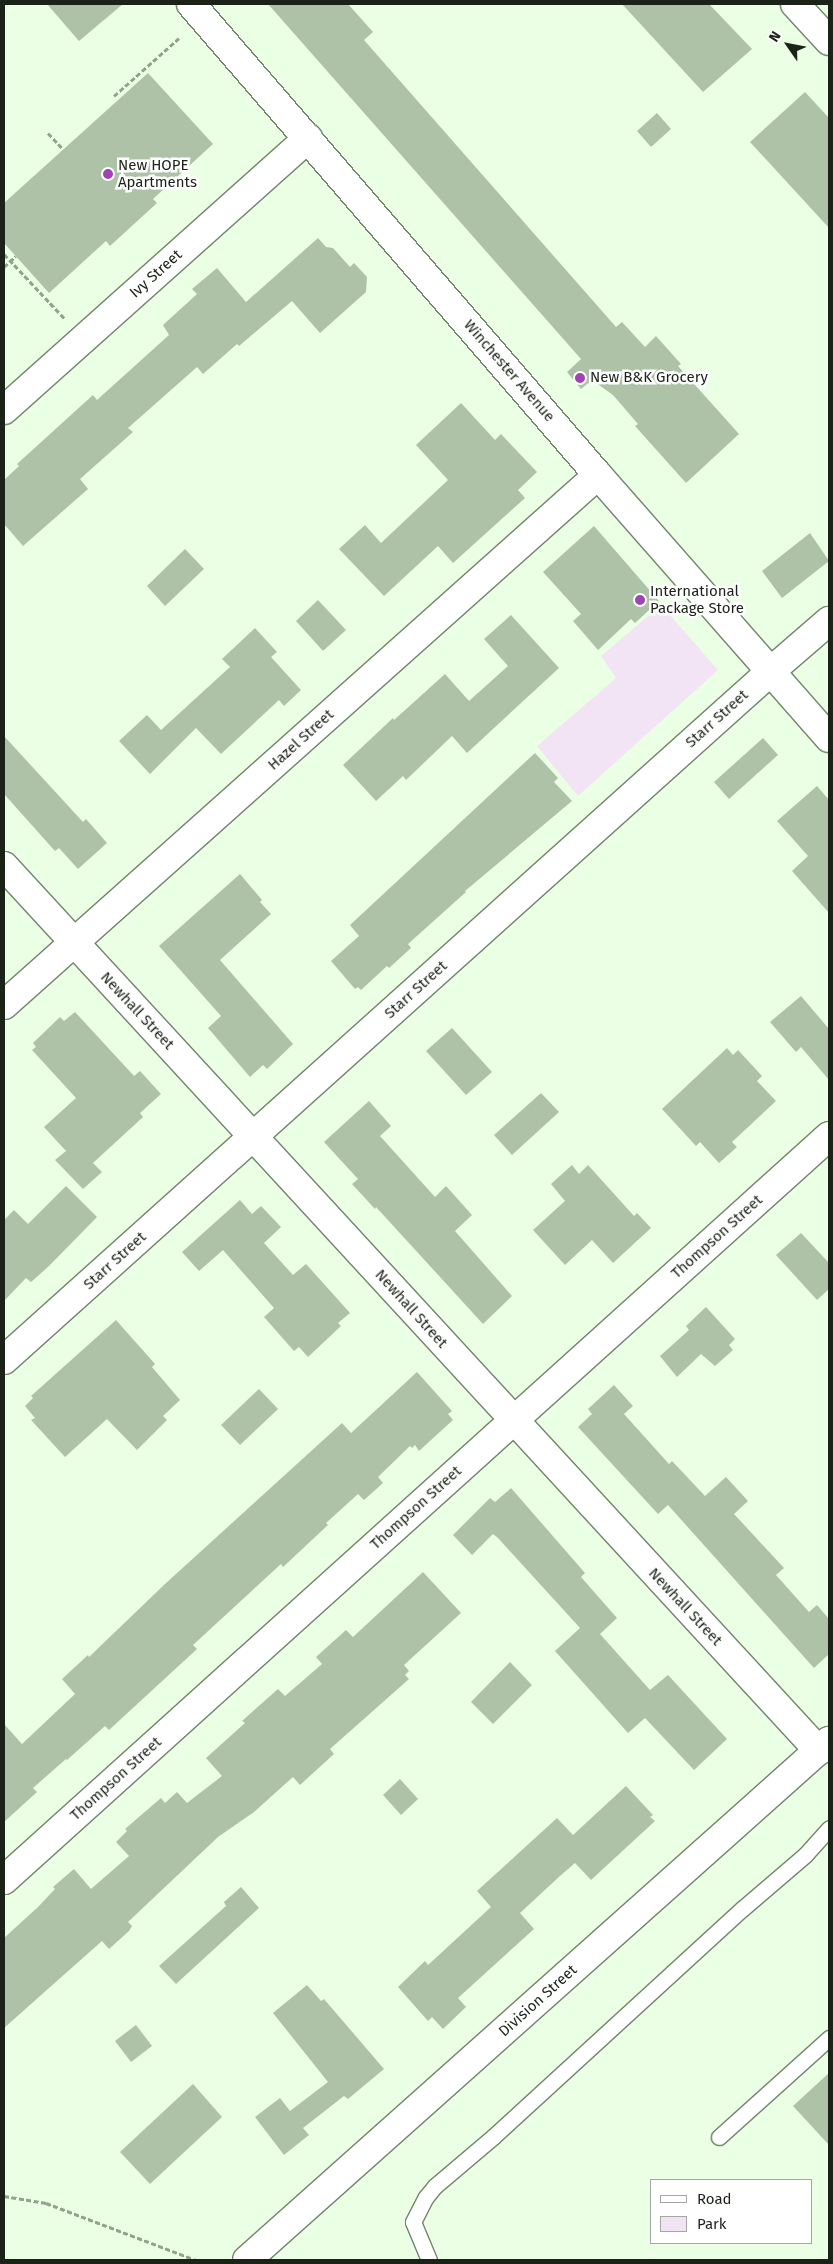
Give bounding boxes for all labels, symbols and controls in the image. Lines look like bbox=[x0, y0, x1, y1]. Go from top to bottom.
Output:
north arrow bbox=[763, 20, 813, 70]
text: N bbox=[765, 28, 785, 45]
place label: New HOPE Apartments bbox=[118, 156, 197, 191]
marker: New HOPE Apartments bbox=[102, 168, 114, 180]
street label: Ivy Street bbox=[126, 246, 186, 302]
street label: Winchester Avenue bbox=[460, 316, 558, 426]
place label: New B&K Grocery bbox=[590, 369, 708, 387]
marker: New B&K Grocery bbox=[574, 372, 586, 384]
place label: International Package Store bbox=[650, 582, 744, 617]
marker: International Package Store bbox=[634, 594, 646, 606]
street label: Starr Street bbox=[682, 686, 752, 752]
street label: Hazel Street bbox=[264, 706, 338, 774]
street label: Starr Street bbox=[381, 957, 451, 1023]
street label: Newhall Street bbox=[97, 969, 177, 1053]
street label: Thompson Street bbox=[668, 1191, 766, 1283]
street label: Starr Street bbox=[80, 1228, 150, 1294]
street label: Newhall Street bbox=[371, 1266, 451, 1352]
street label: Thompson Street bbox=[367, 1462, 465, 1554]
street label: Newhall Street bbox=[645, 1565, 725, 1649]
street label: Thompson Street bbox=[67, 1733, 165, 1825]
street label: Division Street bbox=[495, 1961, 581, 2041]
legend bbox=[650, 2179, 813, 2244]
text: Road bbox=[697, 2190, 732, 2208]
text: Park bbox=[697, 2215, 727, 2233]

